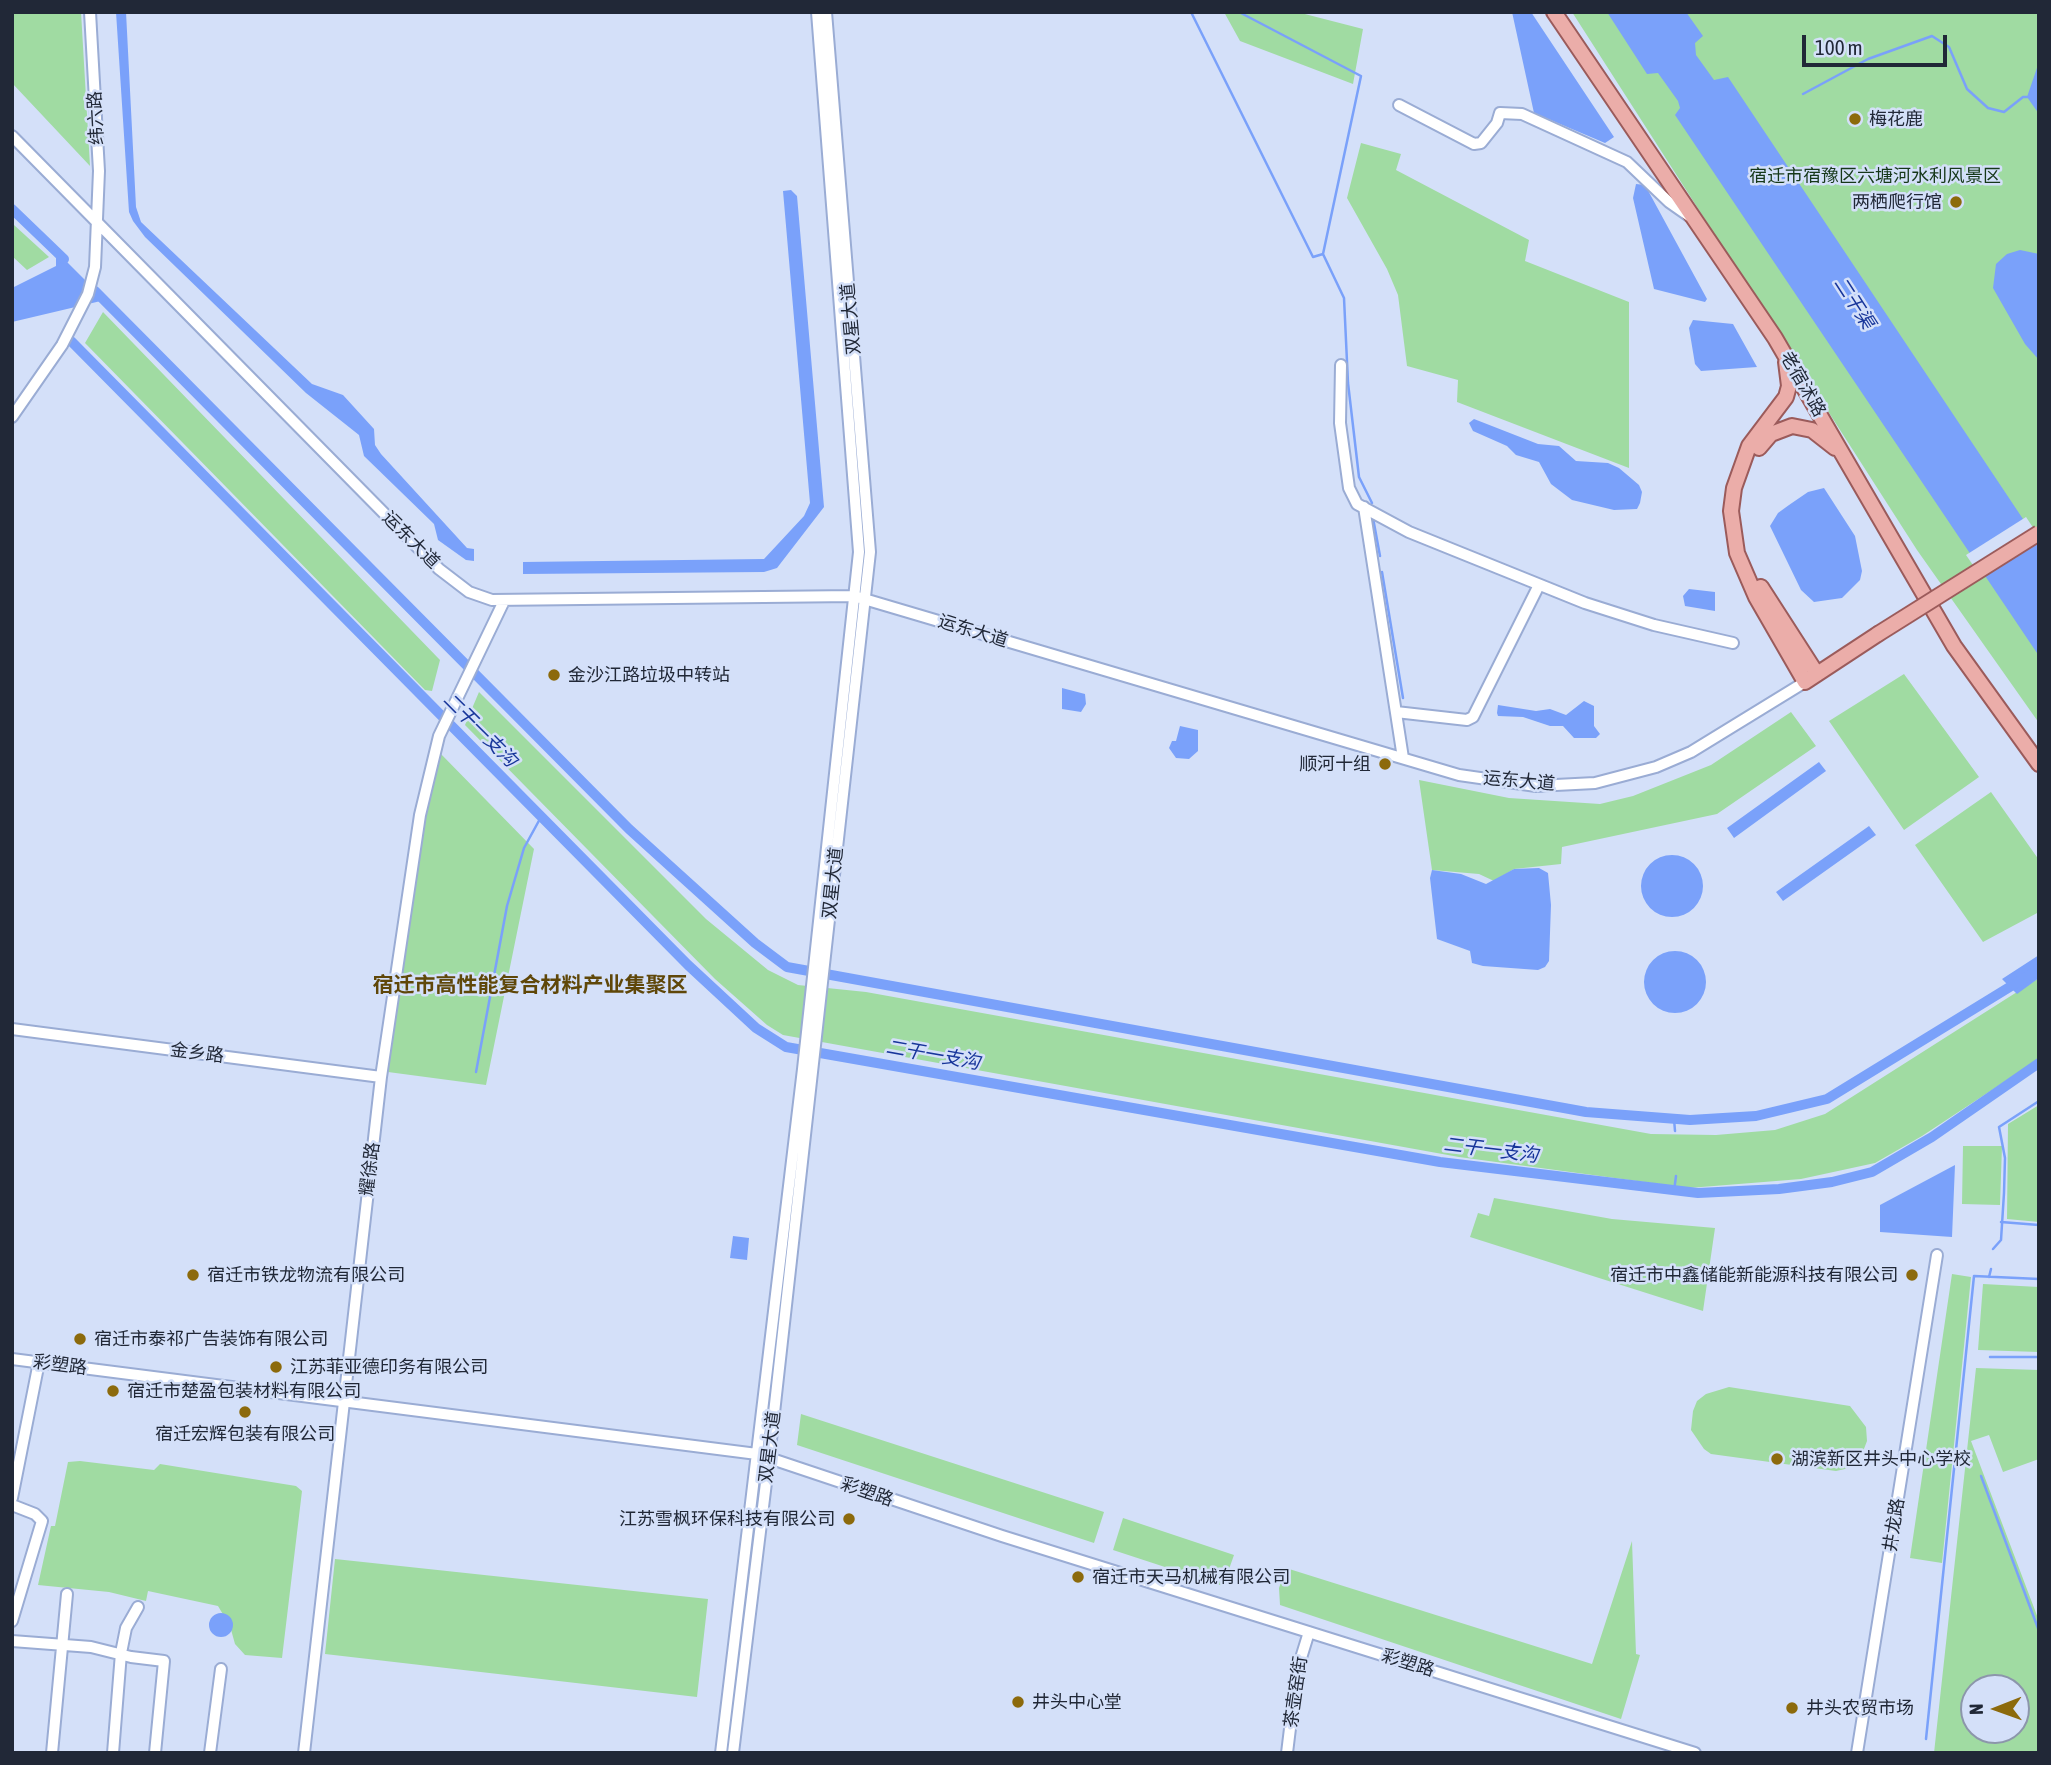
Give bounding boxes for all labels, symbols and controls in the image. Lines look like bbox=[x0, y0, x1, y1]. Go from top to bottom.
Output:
scale bar bbox=[1806, 21, 1951, 65]
text: 100 m bbox=[1815, 35, 1863, 59]
street label: 纬六路 bbox=[84, 90, 108, 146]
place label: 梅花鹿 bbox=[1869, 108, 1923, 130]
marker: 梅花鹿 bbox=[1847, 111, 1863, 127]
park label: 宿迁市宿豫区六塘河水利风景区 bbox=[1749, 165, 2001, 187]
place label: 两栖爬行馆 bbox=[1852, 191, 1942, 213]
marker: 两栖爬行馆 bbox=[1948, 194, 1964, 210]
water label: 二干渠 bbox=[1829, 273, 1879, 333]
street label: 双星大道 bbox=[837, 282, 865, 356]
street label: 老宿沭路 bbox=[1776, 347, 1830, 421]
street label: 运东大道 bbox=[378, 507, 444, 573]
street label: 运东大道 bbox=[935, 610, 1011, 652]
place label: 金沙江路垃圾中转站 bbox=[568, 664, 730, 686]
marker: 金沙江路垃圾中转站 bbox=[546, 667, 562, 683]
water label: 二干一支沟 bbox=[438, 688, 522, 772]
place label: 顺河十组 bbox=[1299, 753, 1371, 775]
marker: 顺河十组 bbox=[1377, 756, 1393, 772]
street label: 运东大道 bbox=[1482, 767, 1556, 795]
street label: 双星大道 bbox=[818, 846, 848, 920]
district label: 宿迁市高性能复合材料产业集聚区 bbox=[373, 972, 687, 998]
water label: 二干一支沟 bbox=[884, 1036, 982, 1074]
street label: 金乡路 bbox=[169, 1039, 225, 1067]
water label: 二干一支沟 bbox=[1442, 1133, 1540, 1167]
street label: 耀徐路 bbox=[356, 1141, 384, 1197]
place label: 宿迁市铁龙物流有限公司 bbox=[207, 1264, 405, 1286]
place label: 宿迁市中鑫储能新能源科技有限公司 bbox=[1610, 1264, 1898, 1286]
marker: 宿迁市铁龙物流有限公司 bbox=[185, 1267, 201, 1283]
marker: 宿迁市中鑫储能新能源科技有限公司 bbox=[1904, 1267, 1920, 1283]
place label: 宿迁市泰祁广告装饰有限公司 bbox=[94, 1328, 328, 1350]
marker: 宿迁市泰祁广告装饰有限公司 bbox=[72, 1331, 88, 1347]
street label: 彩塑路 bbox=[32, 1351, 88, 1379]
place label: 江苏菲亚德印务有限公司 bbox=[290, 1356, 488, 1378]
marker: 江苏菲亚德印务有限公司 bbox=[268, 1359, 284, 1375]
place label: 宿迁市楚盈包装材料有限公司 bbox=[127, 1380, 361, 1402]
marker: 宿迁市楚盈包装材料有限公司 bbox=[105, 1383, 121, 1399]
marker: 宿迁宏辉包装有限公司 bbox=[237, 1404, 253, 1420]
street label: 双星大道 bbox=[755, 1410, 785, 1484]
place label: 宿迁宏辉包装有限公司 bbox=[155, 1423, 335, 1445]
place label: 湖滨新区井头中心学校 bbox=[1791, 1448, 1971, 1470]
marker: 湖滨新区井头中心学校 bbox=[1769, 1451, 1785, 1467]
street label: 彩塑路 bbox=[838, 1473, 896, 1511]
street label: 井龙路 bbox=[1879, 1497, 1909, 1553]
place label: 江苏雪枫环保科技有限公司 bbox=[619, 1508, 835, 1530]
marker: 江苏雪枫环保科技有限公司 bbox=[841, 1511, 857, 1527]
place label: 宿迁市天马机械有限公司 bbox=[1092, 1566, 1290, 1588]
marker: 宿迁市天马机械有限公司 bbox=[1070, 1569, 1086, 1585]
street label: 彩塑路 bbox=[1379, 1645, 1437, 1681]
street label: 茶壶窑街 bbox=[1280, 1655, 1312, 1729]
north arrow bbox=[1960, 1674, 2030, 1744]
place label: 井头中心堂 bbox=[1032, 1691, 1122, 1713]
marker: 井头中心堂 bbox=[1010, 1694, 1026, 1710]
place label: 井头农贸市场 bbox=[1806, 1697, 1914, 1719]
marker: 井头农贸市场 bbox=[1784, 1700, 1800, 1716]
text: N bbox=[1965, 1704, 1987, 1715]

